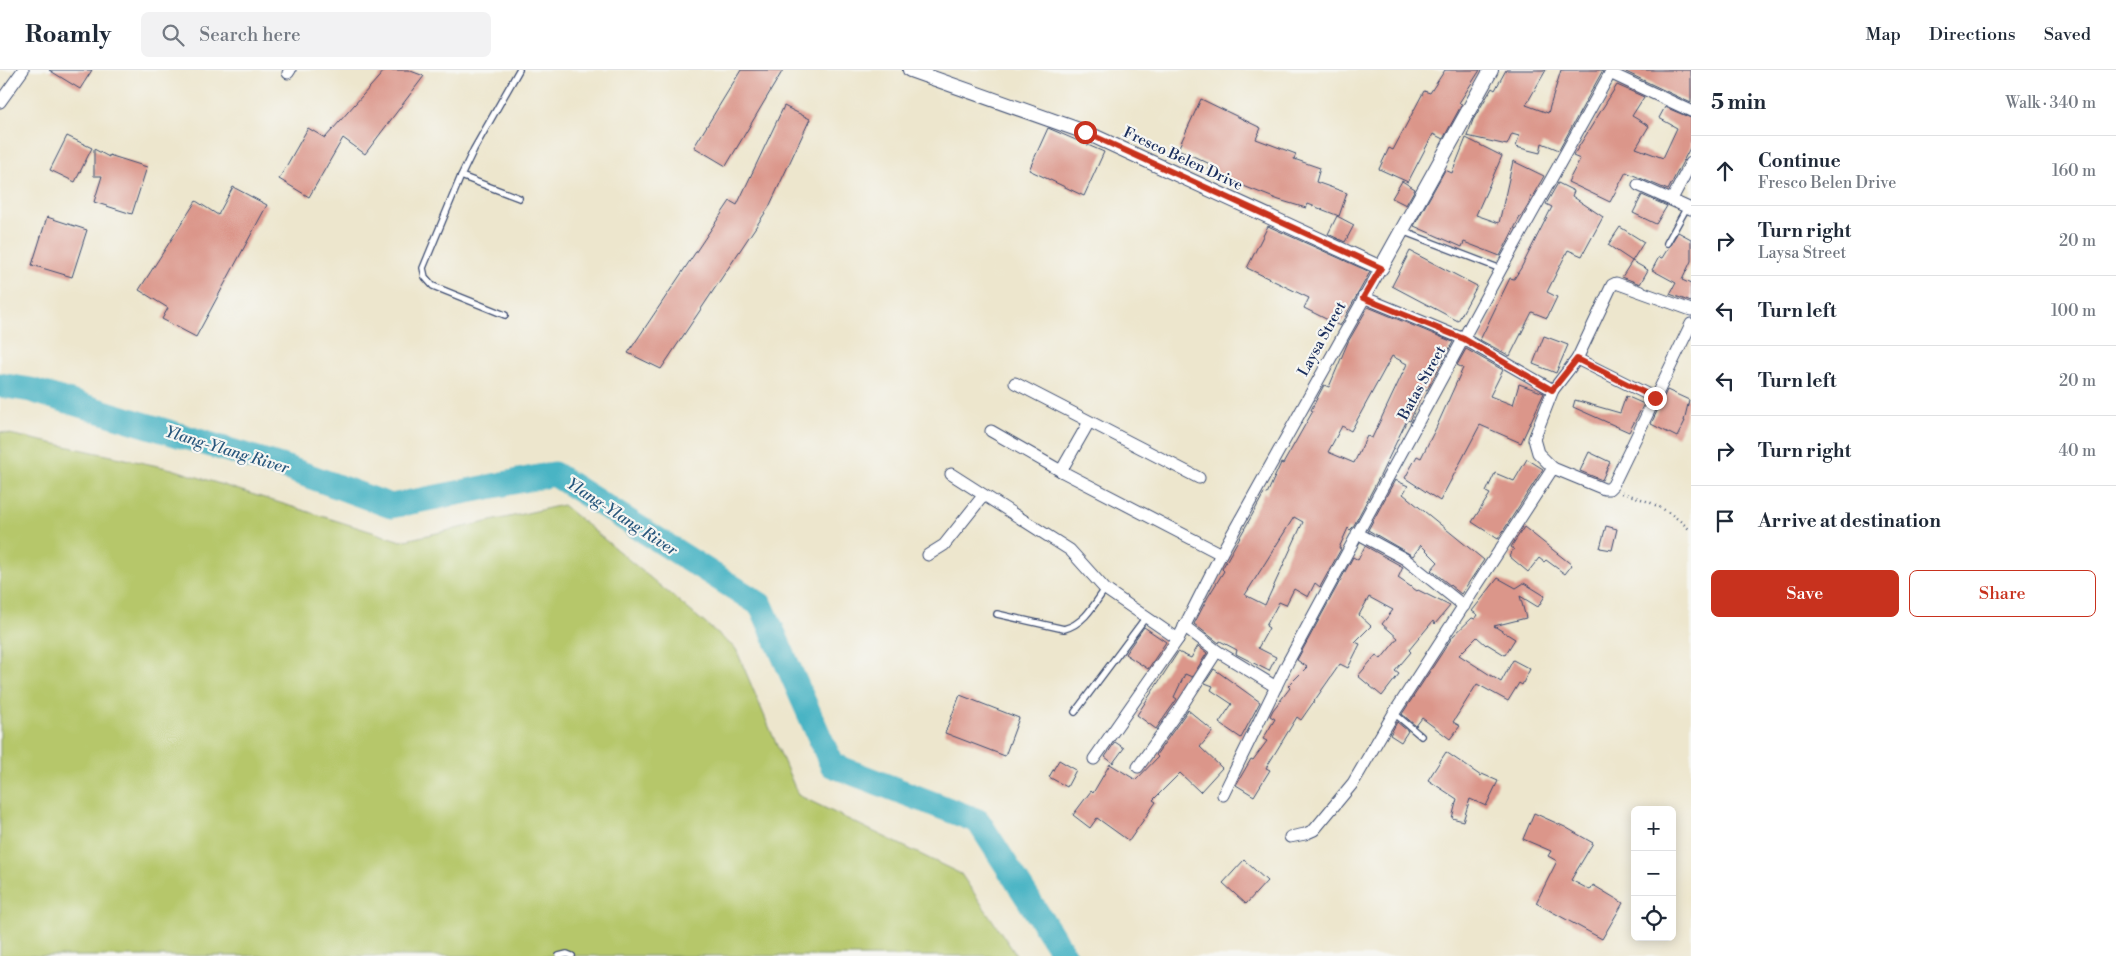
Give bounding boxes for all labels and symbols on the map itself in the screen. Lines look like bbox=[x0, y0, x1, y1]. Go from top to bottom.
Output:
route start bbox=[1074, 121, 1097, 144]
street label: Fresco Belen Drive bbox=[1120, 123, 1246, 195]
street label: Laysa Street bbox=[1294, 298, 1351, 380]
street label: Batas Street bbox=[1393, 342, 1450, 424]
route end bbox=[1644, 387, 1667, 410]
water label: Ylang-Ylang River bbox=[163, 422, 292, 479]
water label: Ylang-Ylang River bbox=[563, 474, 682, 561]

